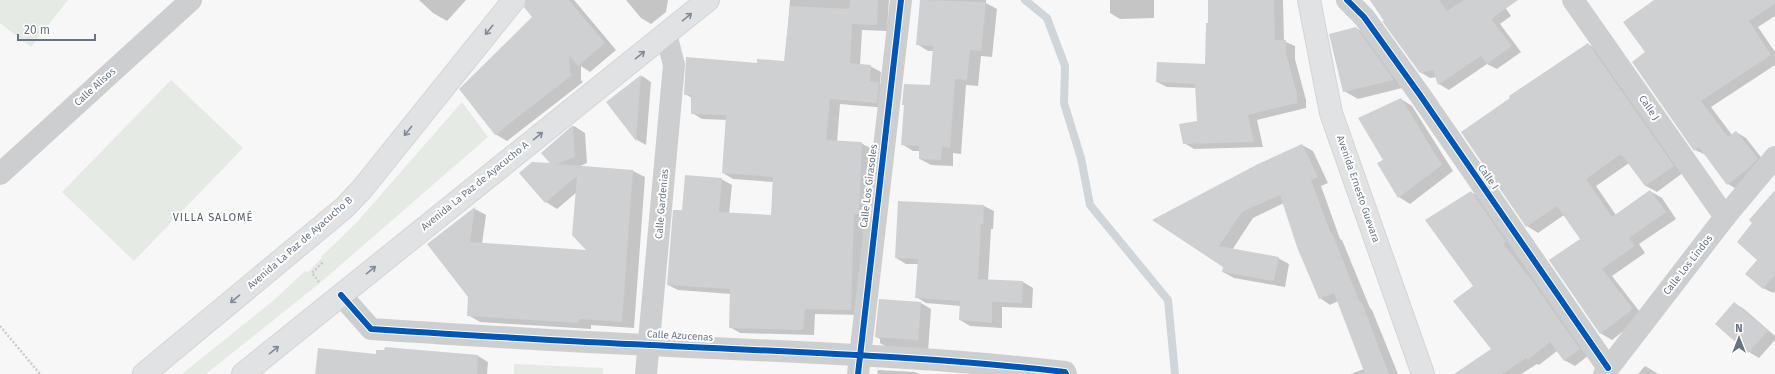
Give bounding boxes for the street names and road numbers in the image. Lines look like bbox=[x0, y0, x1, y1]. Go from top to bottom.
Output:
street label: Calle Alisos bbox=[72, 65, 118, 109]
street label: Calle J bbox=[1636, 93, 1662, 123]
street label: Avenida Ernesto Guevara bbox=[1334, 134, 1382, 244]
street label: Avenida La Paz de Ayacucho A bbox=[419, 139, 531, 233]
street label: Calle Los Girasoles bbox=[858, 143, 880, 228]
street label: Calle I bbox=[1475, 162, 1501, 192]
street label: Calle Gardenias bbox=[653, 168, 671, 239]
street label: Avenida La Paz de Ayacucho B bbox=[245, 194, 355, 292]
street label: Calle Los Lindos bbox=[1661, 232, 1715, 297]
street label: Calle Azucenas bbox=[646, 328, 714, 344]

